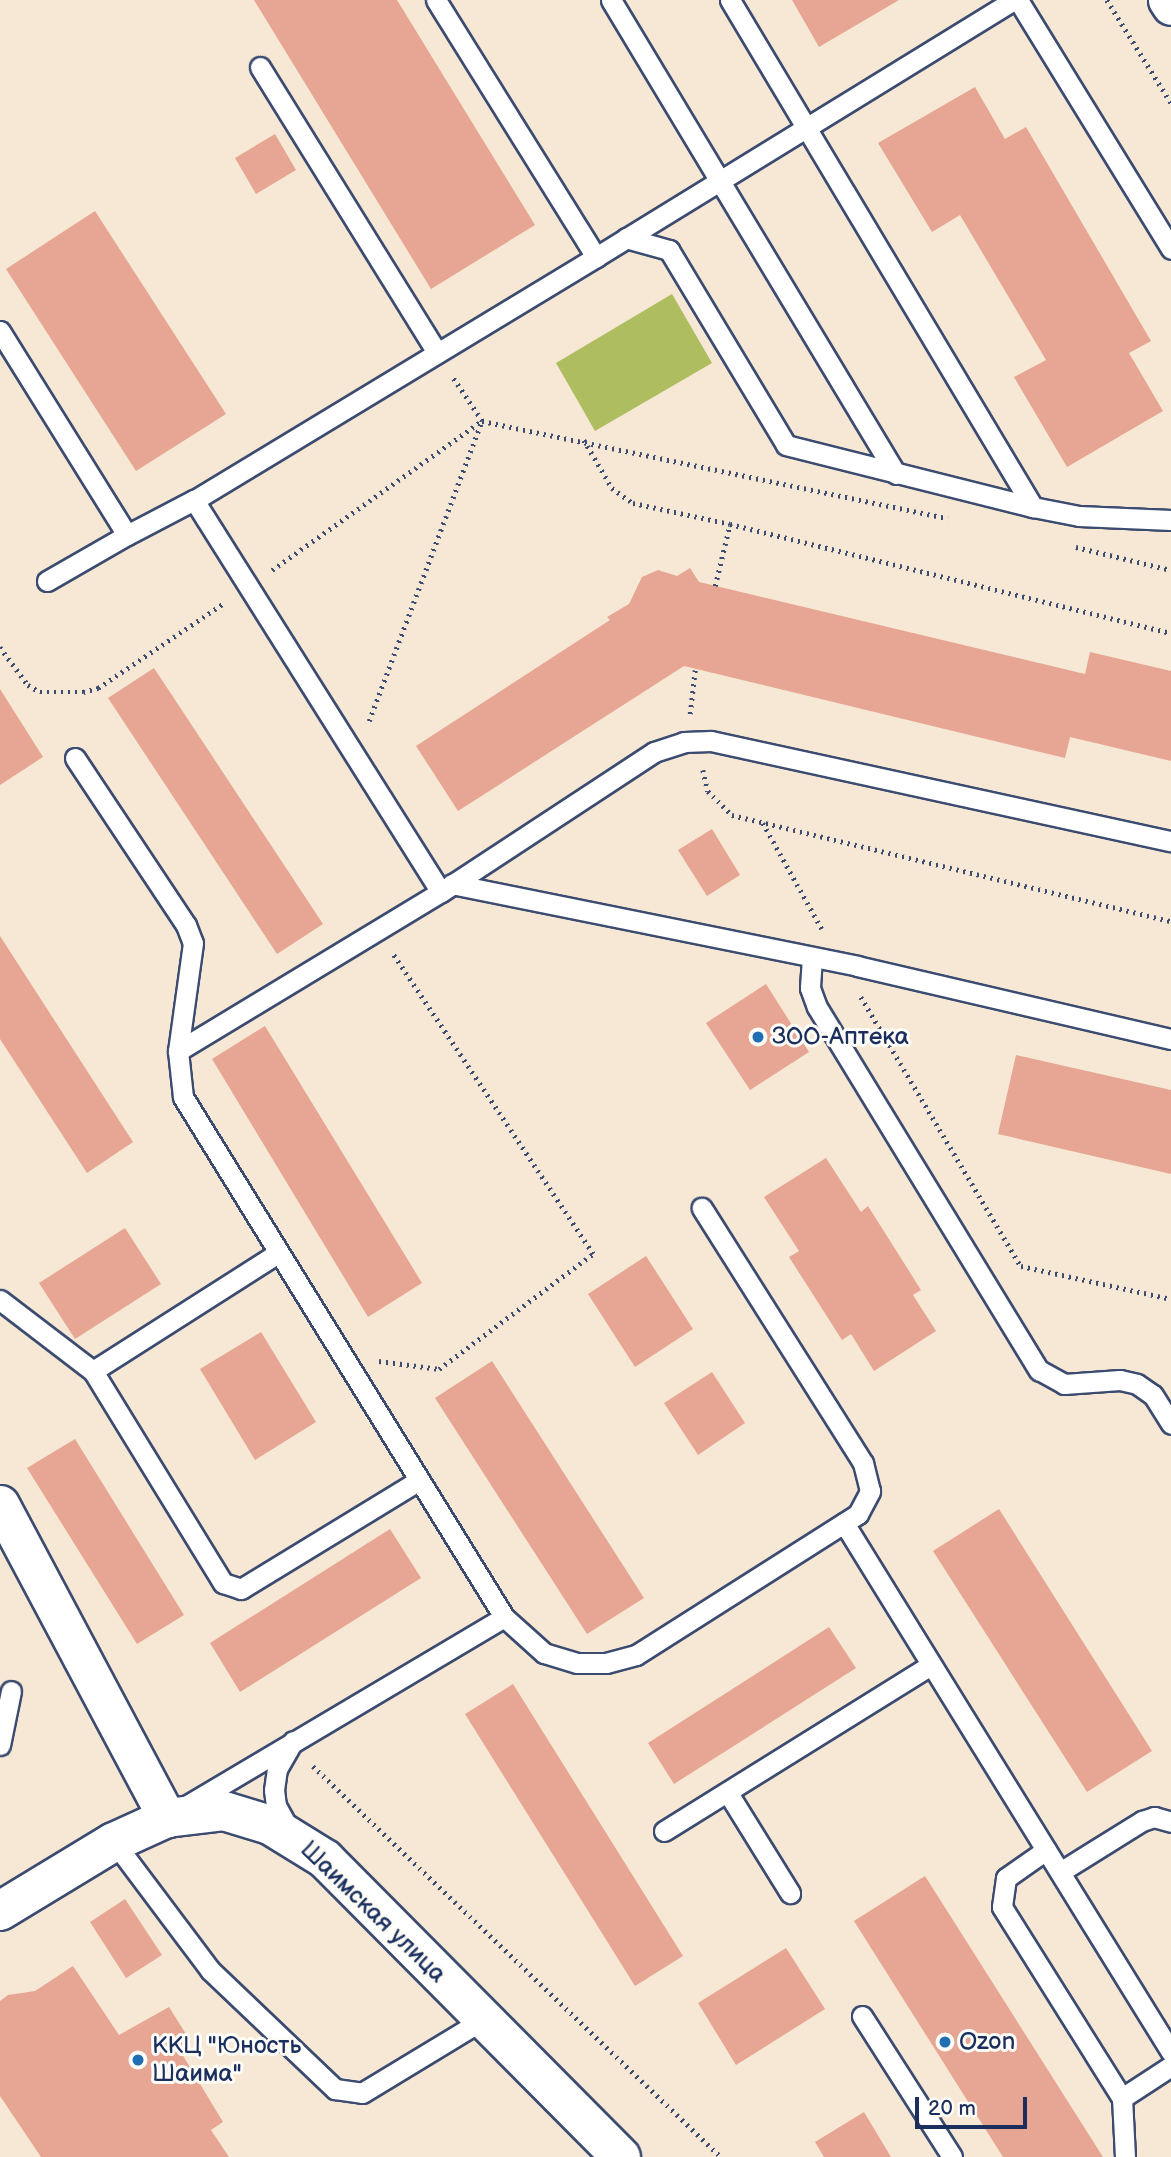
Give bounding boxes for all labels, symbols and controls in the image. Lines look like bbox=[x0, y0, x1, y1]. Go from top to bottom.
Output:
place label: ЗОО-Аптека bbox=[772, 1023, 909, 1051]
marker: ЗОО-Аптека bbox=[750, 1029, 766, 1045]
street label: Шаимская улица bbox=[294, 1835, 452, 1989]
place label: Ozon bbox=[959, 2028, 1015, 2056]
place label: ККЦ "Юность Шаима" bbox=[152, 2032, 301, 2088]
marker: Ozon bbox=[937, 2034, 953, 2050]
marker: ККЦ "Юность Шаима" bbox=[130, 2052, 146, 2068]
scale bar bbox=[919, 2084, 1031, 2128]
text: 20 m bbox=[928, 2096, 976, 2121]

